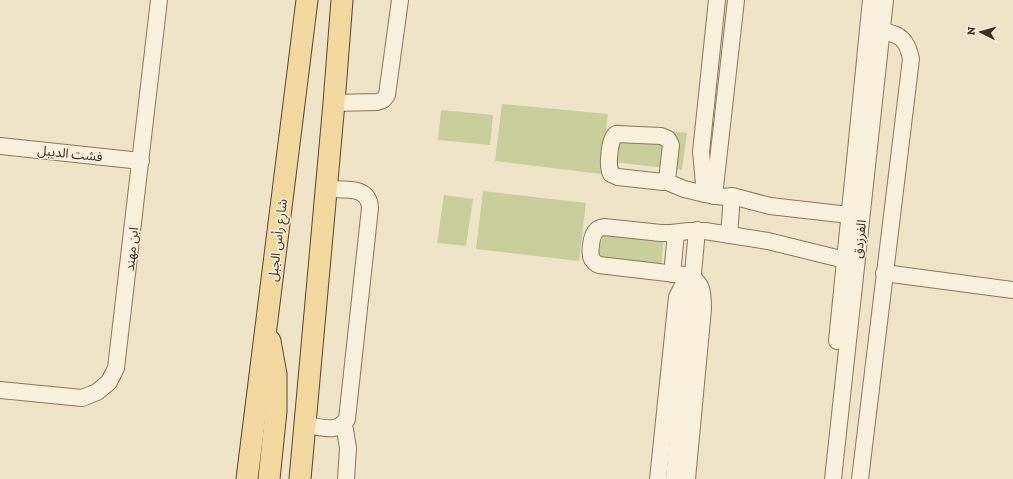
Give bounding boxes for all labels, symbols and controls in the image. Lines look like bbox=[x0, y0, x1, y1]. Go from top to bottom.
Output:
north arrow bbox=[961, 12, 1001, 52]
text: N bbox=[965, 26, 979, 36]
street label: فشت الديبل bbox=[37, 143, 103, 165]
street label: شارع رأس الجبل bbox=[264, 198, 293, 283]
street label: الفرزدق bbox=[850, 219, 869, 259]
street label: ابن مهند bbox=[122, 226, 142, 272]

